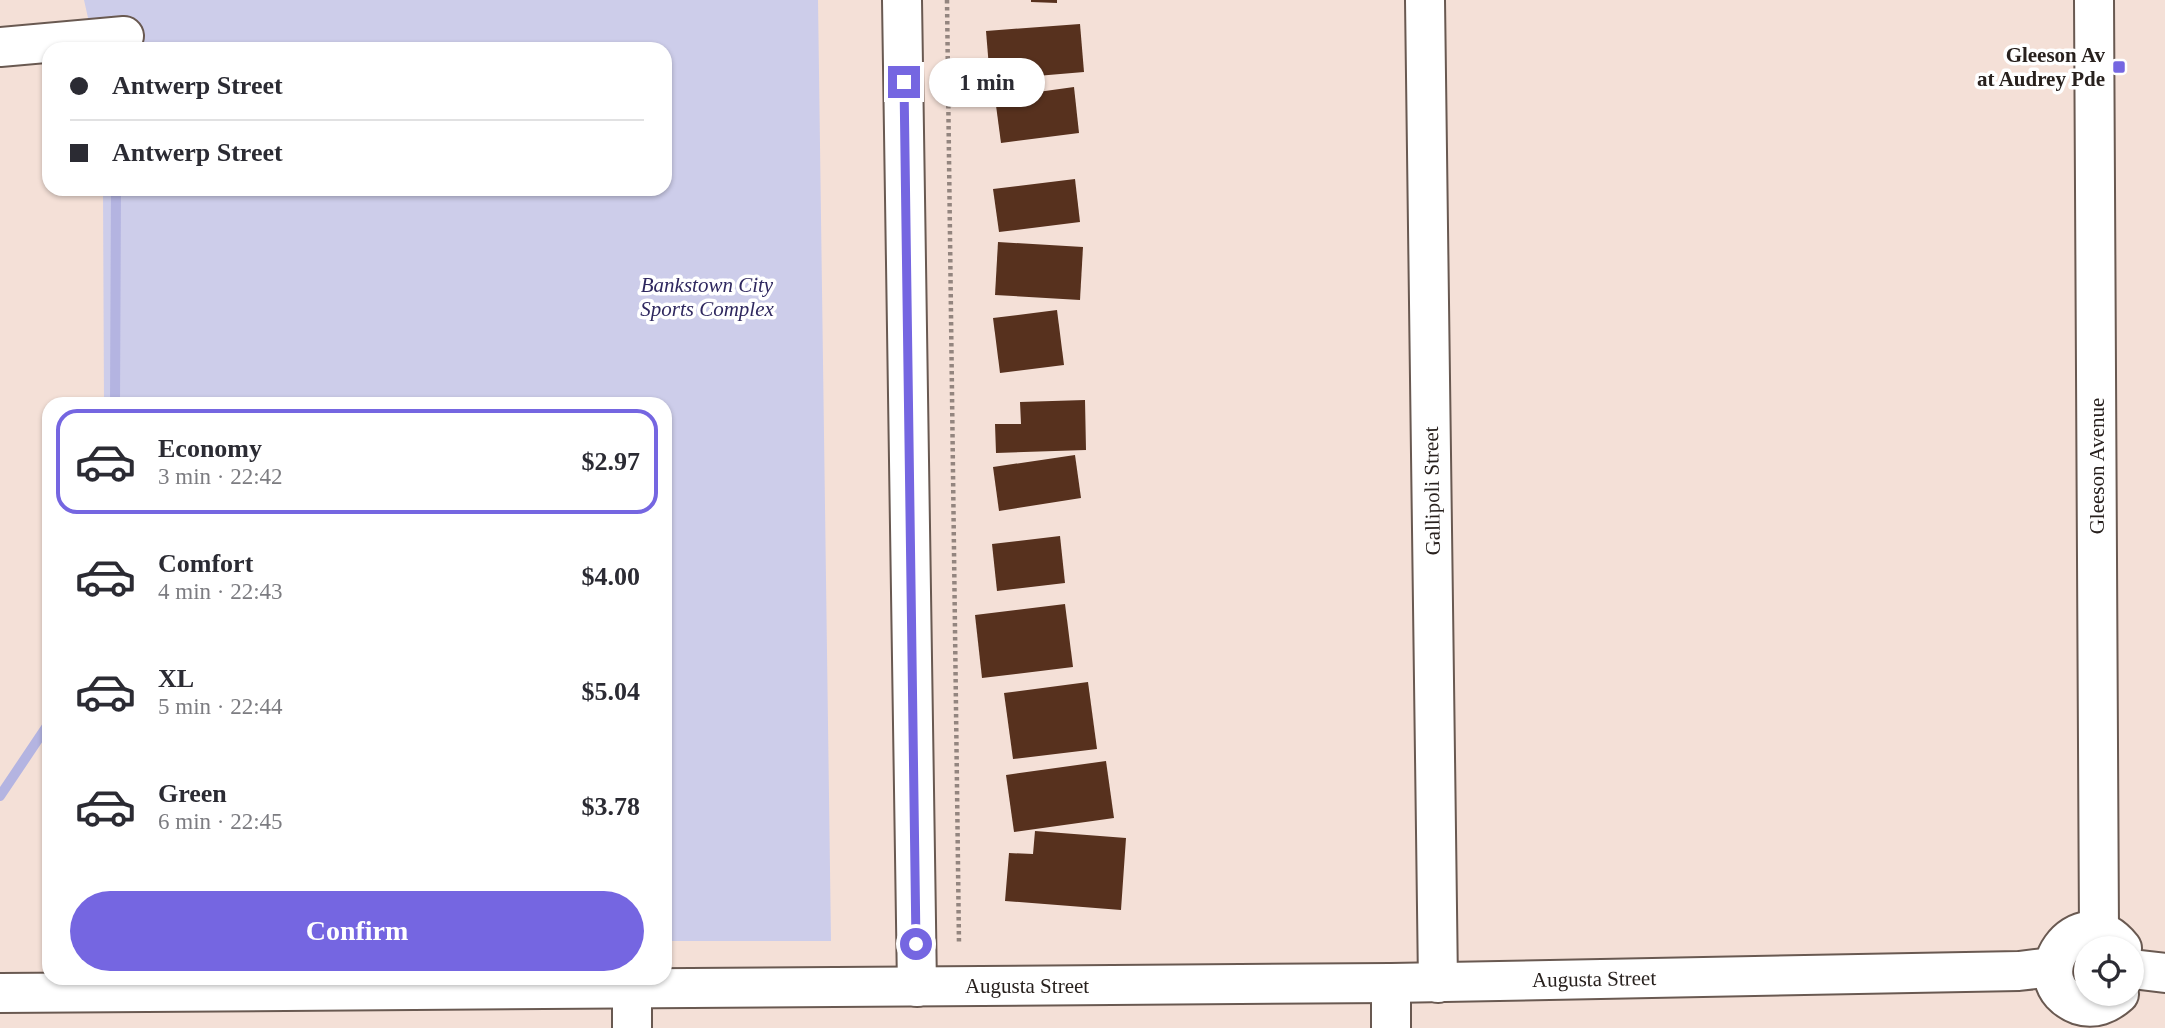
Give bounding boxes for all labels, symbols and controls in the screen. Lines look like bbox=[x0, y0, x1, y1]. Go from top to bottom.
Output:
place label: Gleeson Av at Audrey Pde bbox=[1977, 43, 2105, 91]
callout: 1 min bbox=[928, 57, 1044, 106]
marker: Gleeson Av at Audrey Pde bbox=[2111, 59, 2127, 75]
route end bbox=[888, 66, 920, 98]
text: 1 min bbox=[959, 70, 1015, 95]
text: Antwerp Street bbox=[112, 71, 283, 100]
text: Antwerp Street bbox=[112, 138, 283, 167]
park label: Bankstown City Sports Complex bbox=[640, 273, 774, 321]
street label: Gleeson Avenue bbox=[2085, 398, 2109, 534]
street label: Gallipoli Street bbox=[1419, 426, 1445, 556]
icon: car bbox=[74, 430, 137, 493]
text: Economy bbox=[158, 434, 262, 463]
text: $2.97 bbox=[582, 447, 640, 476]
text: 3 min · 22:42 bbox=[158, 464, 283, 489]
icon: car bbox=[74, 545, 137, 608]
text: Comfort bbox=[158, 549, 253, 578]
text: $4.00 bbox=[582, 562, 640, 591]
text: 4 min · 22:43 bbox=[158, 579, 283, 604]
icon: car bbox=[74, 660, 137, 723]
text: XL bbox=[158, 664, 194, 693]
text: $5.04 bbox=[582, 677, 640, 706]
text: 5 min · 22:44 bbox=[158, 694, 283, 719]
icon: car bbox=[74, 775, 137, 838]
text: Green bbox=[158, 779, 227, 808]
text: $3.78 bbox=[582, 792, 640, 821]
text: 6 min · 22:45 bbox=[158, 809, 283, 834]
button: Confirm bbox=[70, 891, 644, 971]
route start bbox=[900, 928, 932, 960]
map controls bbox=[2074, 936, 2144, 1006]
button: locate bbox=[2074, 936, 2144, 1006]
street label: Augusta Street bbox=[1532, 966, 1656, 992]
street label: Augusta Street bbox=[965, 974, 1089, 998]

